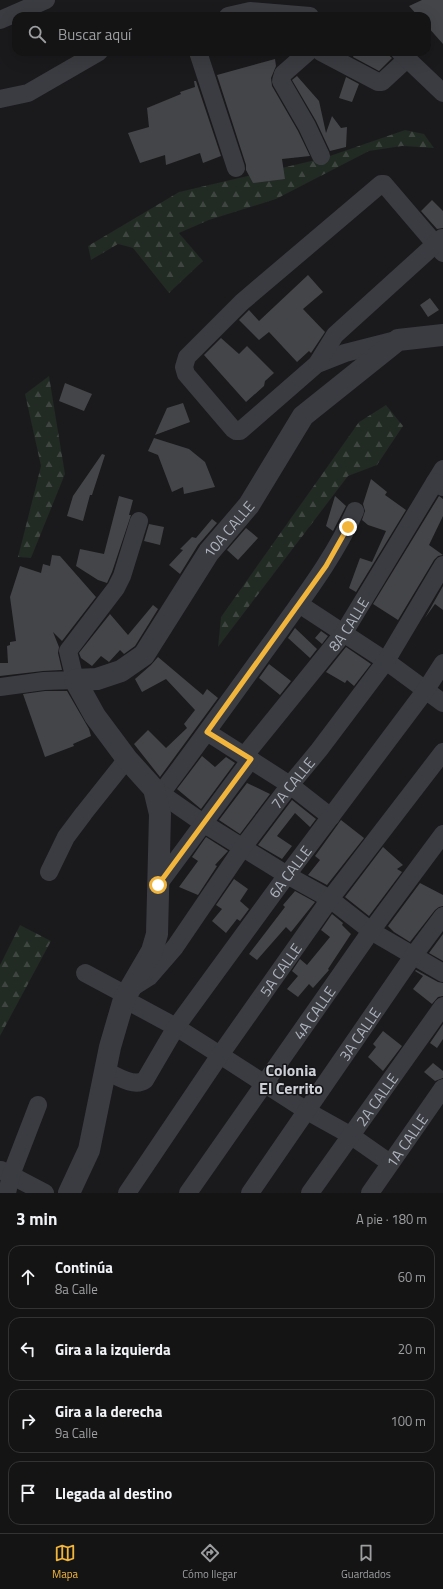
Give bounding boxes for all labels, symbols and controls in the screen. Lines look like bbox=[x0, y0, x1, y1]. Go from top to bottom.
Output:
search box bbox=[12, 12, 431, 56]
icon: search bbox=[26, 23, 48, 45]
text: Buscar aquí bbox=[58, 23, 131, 46]
street label: 10A CALLE bbox=[197, 495, 260, 562]
route end bbox=[339, 518, 357, 536]
street label: 8A CALLE bbox=[322, 593, 374, 656]
street label: 7A CALLE bbox=[264, 752, 320, 814]
street label: 6A CALLE bbox=[263, 840, 317, 903]
route start bbox=[149, 876, 167, 894]
street label: 5A CALLE bbox=[253, 938, 307, 1001]
street label: 4A CALLE bbox=[287, 981, 341, 1044]
street label: 3A CALLE bbox=[333, 1003, 386, 1065]
district label: Colonia El Cerrito bbox=[259, 1058, 323, 1100]
street label: 2A CALLE bbox=[350, 1068, 404, 1131]
street label: 1A CALLE bbox=[380, 1109, 433, 1172]
text: 3 min bbox=[16, 1206, 57, 1232]
text: A pie · 180 m bbox=[356, 1209, 427, 1229]
text: Continúa bbox=[55, 1256, 113, 1279]
icon: ahead bbox=[17, 1266, 39, 1288]
text: 60 m bbox=[398, 1267, 426, 1287]
text: 8a Calle bbox=[55, 1279, 98, 1299]
icon: left bbox=[17, 1338, 39, 1360]
text: Gira a la izquierda bbox=[55, 1338, 171, 1361]
text: 20 m bbox=[398, 1339, 426, 1359]
text: Gira a la derecha bbox=[55, 1400, 162, 1423]
icon: right bbox=[17, 1410, 39, 1432]
text: 100 m bbox=[390, 1411, 426, 1431]
text: 9a Calle bbox=[55, 1423, 98, 1443]
icon: arrive bbox=[17, 1482, 39, 1504]
text: Llegada al destino bbox=[55, 1482, 172, 1505]
tab: Mapa bbox=[52, 1542, 78, 1582]
tab: Cómo llegar bbox=[182, 1542, 237, 1582]
tab: Guardados bbox=[341, 1542, 391, 1582]

